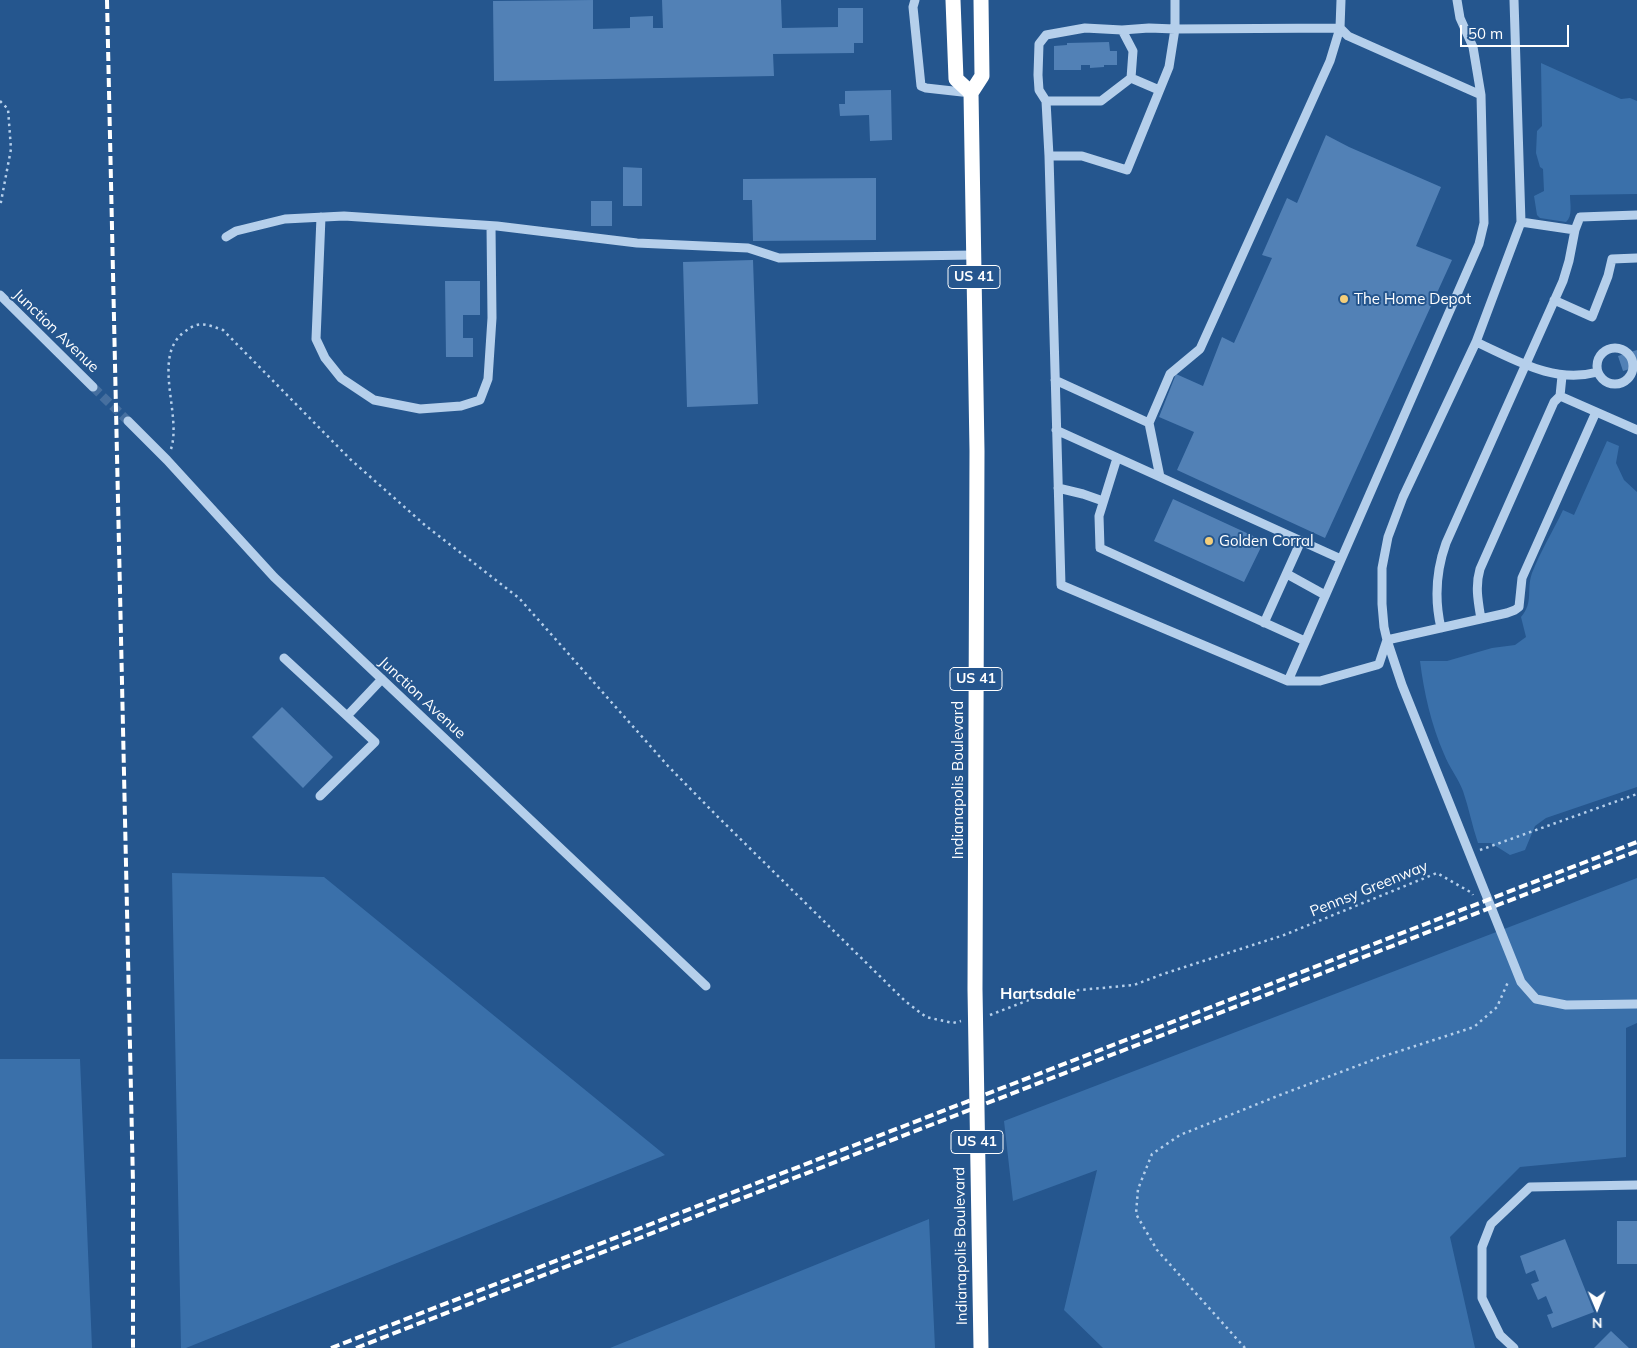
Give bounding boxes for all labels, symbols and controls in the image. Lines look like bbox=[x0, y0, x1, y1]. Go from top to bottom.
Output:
scale bar bbox=[1462, 15, 1571, 47]
text: 50 m bbox=[1468, 24, 1503, 43]
road number: US 41 bbox=[948, 266, 1000, 288]
street label: Junction Avenue bbox=[9, 286, 103, 376]
place label: The Home Depot bbox=[1354, 290, 1471, 308]
marker: The Home Depot bbox=[1338, 293, 1350, 305]
place label: Golden Corral bbox=[1219, 532, 1314, 550]
marker: Golden Corral bbox=[1203, 535, 1215, 547]
street label: Junction Avenue bbox=[375, 653, 469, 743]
road number: US 41 bbox=[950, 668, 1002, 691]
street label: Indianapolis Boulevard bbox=[949, 701, 967, 859]
street label: Pennsy Greenway bbox=[1307, 857, 1431, 921]
district label: Hartsdale bbox=[1000, 984, 1076, 1004]
road number: US 41 bbox=[951, 1130, 1003, 1154]
street label: Indianapolis Boulevard bbox=[951, 1167, 971, 1325]
north arrow bbox=[1572, 1283, 1622, 1333]
text: N bbox=[1592, 1314, 1603, 1332]

